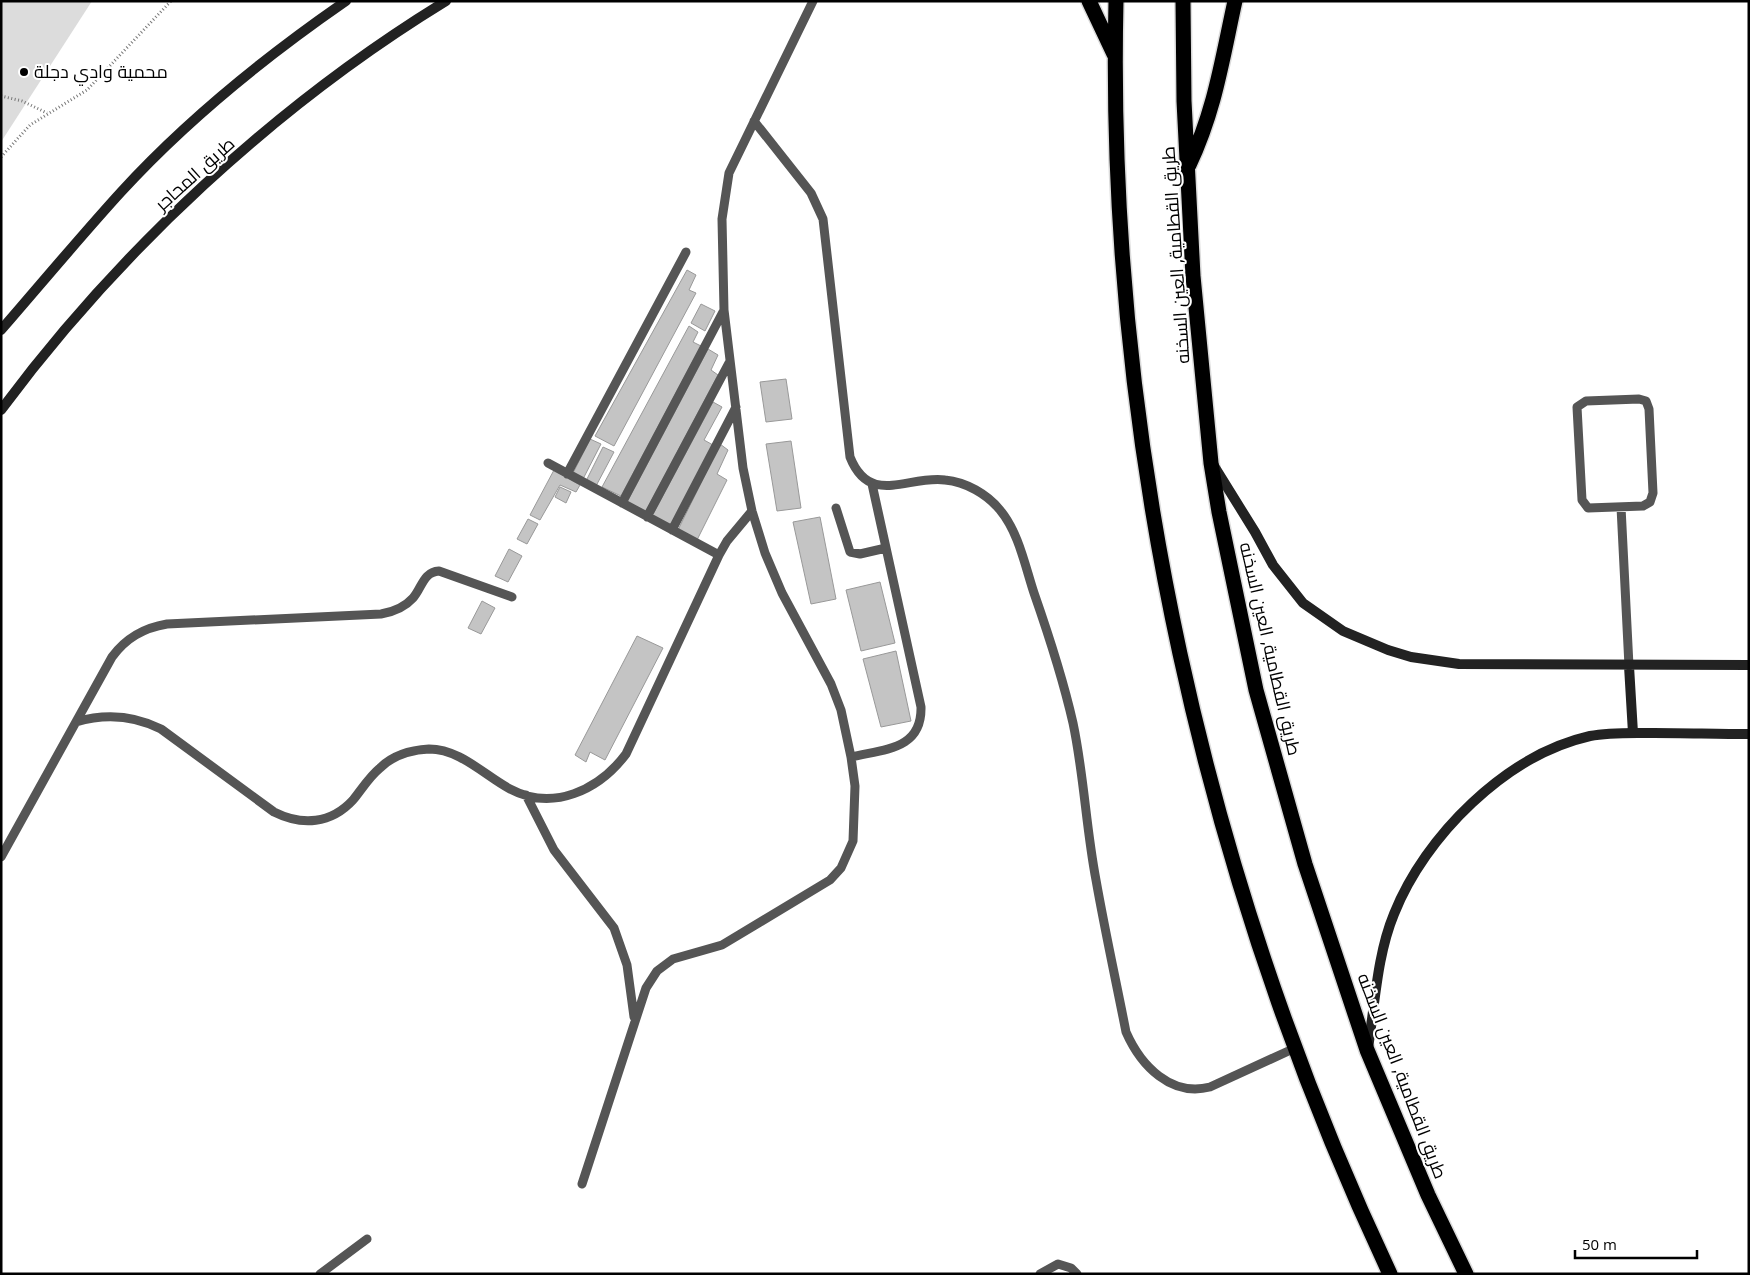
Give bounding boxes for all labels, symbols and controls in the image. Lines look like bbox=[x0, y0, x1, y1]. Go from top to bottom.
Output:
place label: محمية وادي دجلة bbox=[34, 59, 168, 86]
marker: محمية وادي دجلة bbox=[18, 66, 30, 78]
street label: طريق المحاجر bbox=[149, 131, 240, 217]
street label: طريق القطامية, العين السخنه bbox=[1155, 145, 1196, 365]
street label: طريق القطامية, العين السخنه bbox=[1234, 540, 1307, 758]
street label: طريق القطامية, العين السخنه bbox=[1352, 970, 1453, 1182]
scale bar bbox=[1575, 1228, 1698, 1260]
text: 50 m bbox=[1582, 1234, 1617, 1254]

